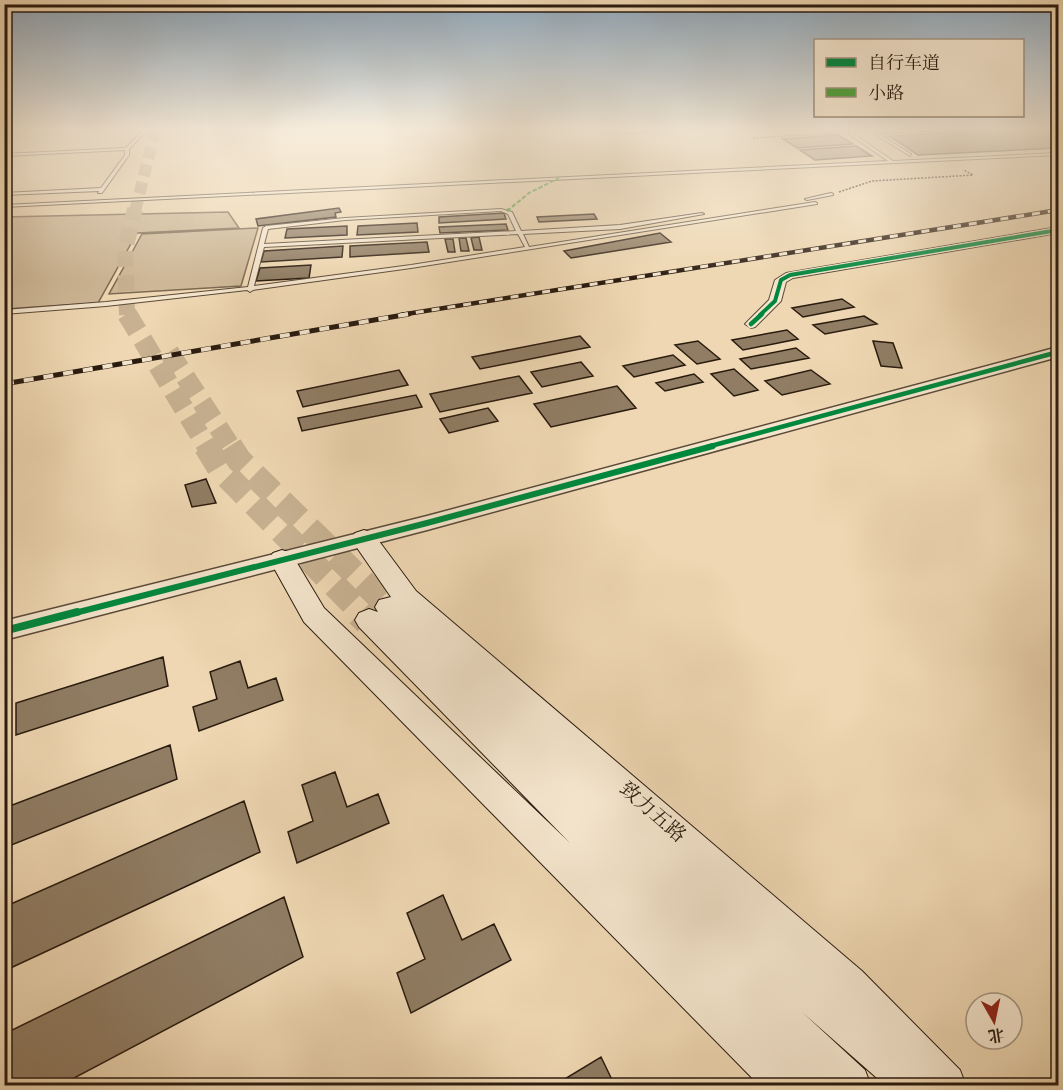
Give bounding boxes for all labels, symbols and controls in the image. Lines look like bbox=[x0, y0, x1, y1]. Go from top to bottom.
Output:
legend bbox=[814, 39, 1024, 117]
text: 自行车道 bbox=[868, 52, 940, 77]
text: 小路 bbox=[868, 82, 904, 107]
street label: 致力五路 bbox=[613, 776, 691, 850]
north arrow bbox=[964, 991, 1024, 1051]
text: 北 bbox=[986, 1022, 1006, 1046]

